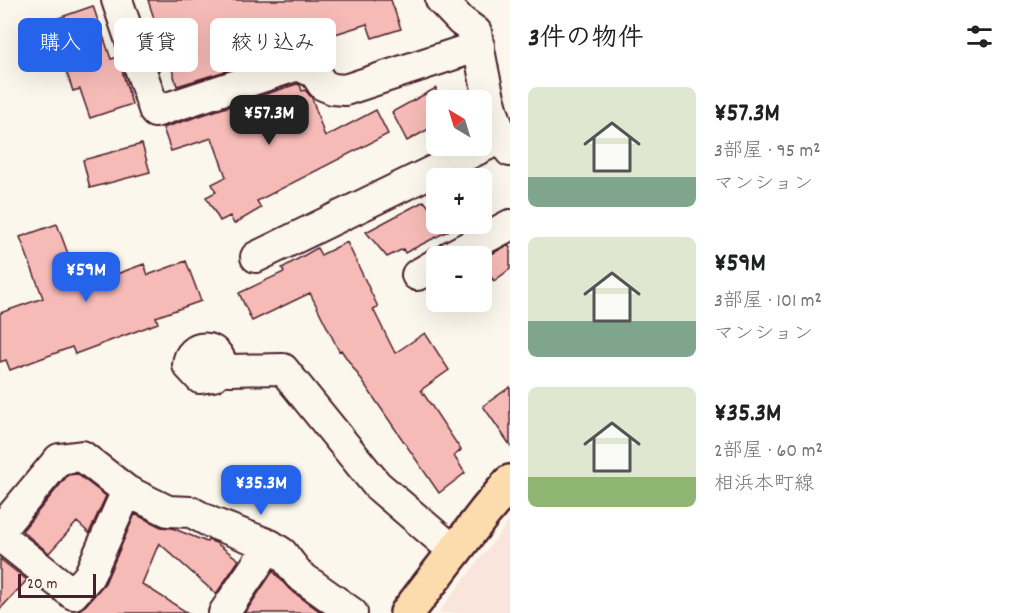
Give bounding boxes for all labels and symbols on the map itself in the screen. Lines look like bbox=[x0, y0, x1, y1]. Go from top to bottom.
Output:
north arrow bbox=[426, 90, 492, 156]
pin: ¥57.3M bbox=[220, 95, 318, 146]
pin: ¥59M bbox=[50, 252, 122, 303]
pin: ¥35.3M bbox=[212, 465, 310, 516]
scale bar bbox=[18, 571, 96, 598]

